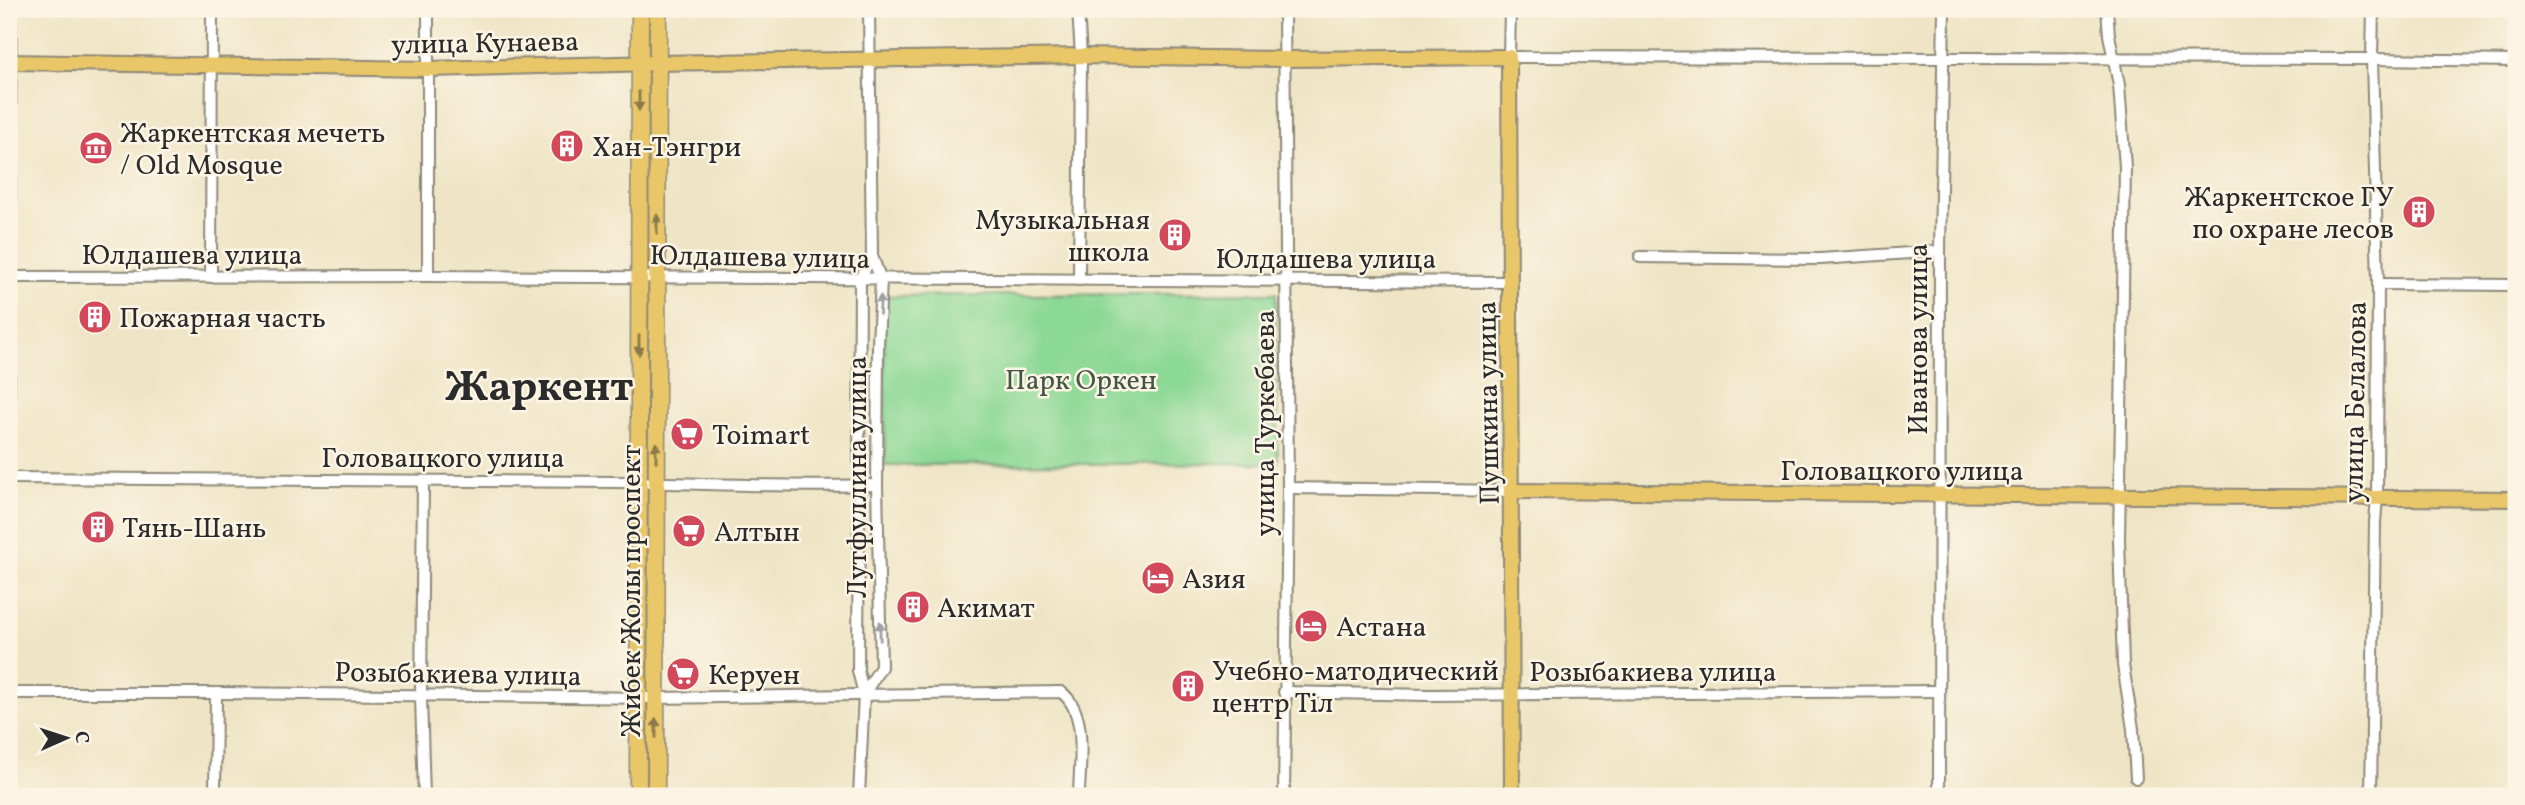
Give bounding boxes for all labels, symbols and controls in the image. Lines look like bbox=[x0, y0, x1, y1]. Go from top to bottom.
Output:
street label: улица Кунаева bbox=[391, 23, 579, 66]
one-way arrow bbox=[633, 91, 645, 113]
place label: Жаркентская мечеть / Old Mosque bbox=[120, 115, 385, 186]
building icon: Хан-Тэнгри bbox=[548, 127, 586, 165]
museum icon: Жаркентская мечеть / Old Mosque bbox=[77, 129, 115, 167]
place label: Хан-Тэнгри bbox=[592, 129, 741, 168]
place label: Жаркентское ГУ по охране лесов bbox=[2184, 179, 2394, 250]
building icon: Жаркентское ГУ по охране лесов bbox=[2400, 193, 2438, 231]
place label: Музыкальная школа bbox=[975, 202, 1150, 273]
one-way arrow bbox=[651, 213, 663, 235]
building icon: Музыкальная школа bbox=[1156, 216, 1194, 254]
street label: Юлдашева улица bbox=[82, 237, 302, 276]
street label: Юлдашева улица bbox=[649, 237, 871, 280]
street label: Юлдашева улица bbox=[1216, 241, 1436, 280]
street label: Иванова улица bbox=[1900, 243, 1939, 435]
one-way arrow bbox=[875, 294, 886, 316]
building icon: Пожарная часть bbox=[76, 298, 114, 336]
place label: Пожарная часть bbox=[119, 300, 326, 339]
street label: Пушкина улица bbox=[1468, 301, 1511, 505]
street label: улица Белалова bbox=[2335, 301, 2378, 503]
street label: улица Туркебаева bbox=[1247, 310, 1286, 536]
one-way arrow bbox=[633, 335, 645, 357]
street label: Лутфуллина улица bbox=[839, 356, 878, 598]
district label: Жаркент bbox=[445, 360, 633, 419]
park label: Парк Оркен bbox=[1005, 362, 1157, 401]
supermarket icon: Toimart bbox=[668, 415, 706, 453]
place label: Toimart bbox=[712, 417, 810, 456]
street label: Головацкого улица bbox=[321, 440, 565, 479]
one-way arrow bbox=[650, 440, 662, 462]
street label: Жибек Жолы проспект bbox=[613, 445, 652, 737]
street label: Головацкого улица bbox=[1780, 453, 2024, 492]
building icon: Тянь-Шань bbox=[79, 508, 117, 546]
place label: Тянь-Шань bbox=[122, 510, 267, 549]
supermarket icon: Алтын bbox=[670, 512, 708, 550]
place label: Алтын bbox=[714, 514, 800, 553]
hotel icon: Азия bbox=[1139, 559, 1177, 597]
place label: Азия bbox=[1182, 561, 1245, 600]
building icon: Акимат bbox=[894, 588, 932, 626]
place label: Акимат bbox=[937, 590, 1035, 629]
hotel icon: Астана bbox=[1292, 607, 1330, 645]
place label: Астана bbox=[1336, 609, 1427, 648]
one-way arrow bbox=[874, 619, 886, 641]
place label: Учебно-матодический центр Тіл bbox=[1212, 653, 1499, 724]
street label: Розыбакиева улица bbox=[334, 654, 582, 697]
street label: Розыбакиева улица bbox=[1529, 654, 1777, 693]
supermarket icon: Керуен bbox=[664, 655, 702, 693]
place label: Керуен bbox=[708, 657, 800, 696]
building icon: Учебно-матодический центр Тіл bbox=[1169, 667, 1207, 705]
north arrow bbox=[32, 704, 102, 774]
one-way arrow bbox=[650, 717, 662, 739]
text: С bbox=[68, 730, 94, 744]

